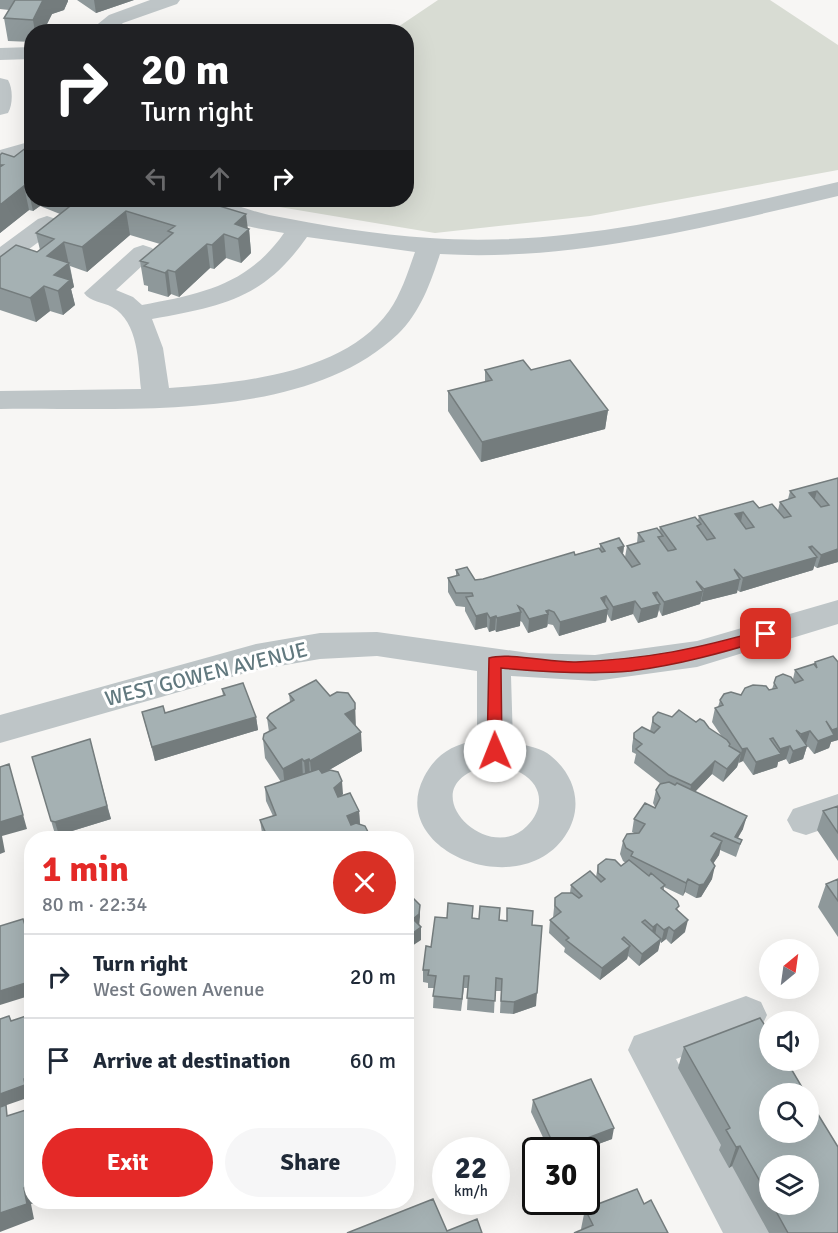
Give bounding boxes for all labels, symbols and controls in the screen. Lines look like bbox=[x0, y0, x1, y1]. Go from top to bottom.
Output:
text: 20 m bbox=[141, 45, 230, 96]
icon: right bbox=[42, 48, 120, 126]
text: Turn right bbox=[141, 96, 254, 129]
icon: left bbox=[140, 162, 173, 195]
icon: ahead bbox=[203, 162, 236, 195]
icon: right bbox=[266, 162, 299, 195]
pin bbox=[740, 608, 791, 659]
icon: arrive bbox=[749, 617, 782, 650]
street label: WEST GOWEN AVENUE bbox=[102, 636, 310, 712]
position arrow bbox=[463, 719, 527, 783]
text: 1 min bbox=[42, 847, 129, 892]
button: close bbox=[333, 851, 396, 914]
text: 80 m · 22:34 bbox=[42, 892, 147, 917]
north arrow bbox=[759, 939, 819, 999]
map controls bbox=[759, 939, 819, 1215]
text: Turn right bbox=[93, 950, 188, 977]
icon: right bbox=[42, 960, 75, 993]
text: 20 m bbox=[350, 963, 396, 990]
text: West Gowen Avenue bbox=[93, 977, 265, 1002]
button: sound bbox=[759, 1011, 819, 1071]
icon: arrive bbox=[42, 1044, 75, 1077]
text: Arrive at destination bbox=[93, 1047, 290, 1074]
text: 60 m bbox=[350, 1047, 396, 1074]
button: search bbox=[759, 1083, 819, 1143]
button: Exit bbox=[42, 1128, 213, 1197]
button: Share bbox=[225, 1128, 396, 1197]
speed limit sign: 30 bbox=[522, 1137, 600, 1215]
text: 22 bbox=[455, 1150, 487, 1187]
button: layers bbox=[759, 1155, 819, 1215]
text: km/h bbox=[454, 1182, 488, 1200]

